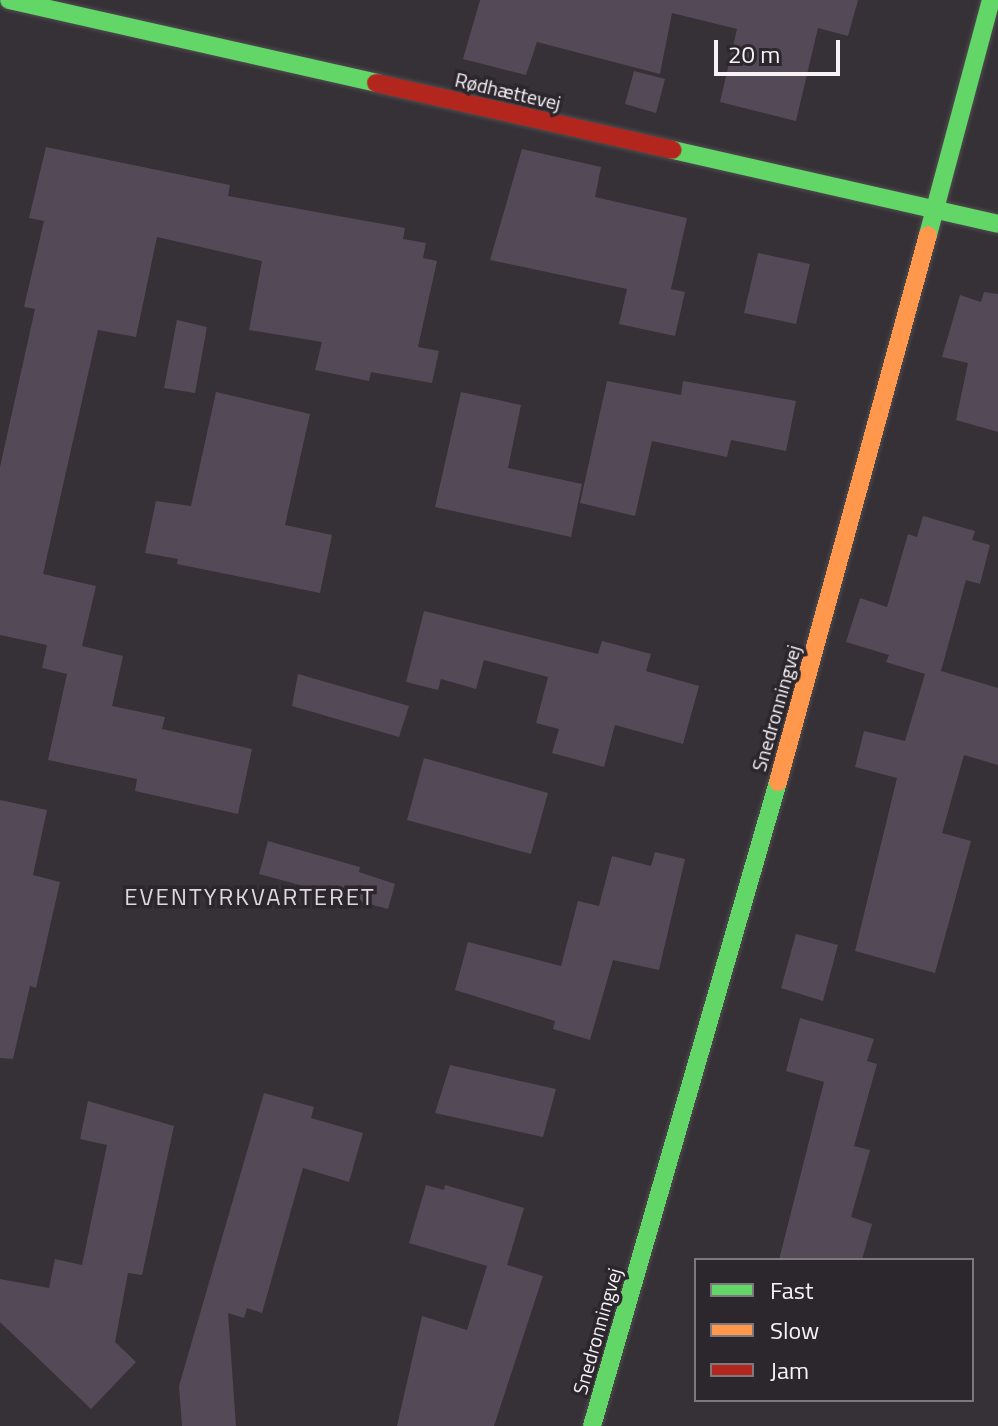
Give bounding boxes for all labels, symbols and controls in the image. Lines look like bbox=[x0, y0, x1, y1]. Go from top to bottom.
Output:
scale bar bbox=[718, 24, 844, 74]
text: 20 m bbox=[728, 36, 780, 72]
street label: Rødhættevej bbox=[453, 67, 563, 115]
street label: Snedronningvej bbox=[747, 642, 805, 774]
district label: EVENTYRKVARTERET bbox=[124, 883, 376, 911]
legend bbox=[694, 1258, 974, 1402]
street label: Snedronningvej bbox=[568, 1265, 626, 1397]
text: Fast bbox=[770, 1272, 813, 1308]
text: Slow bbox=[770, 1312, 819, 1348]
text: Jam bbox=[770, 1352, 809, 1388]

